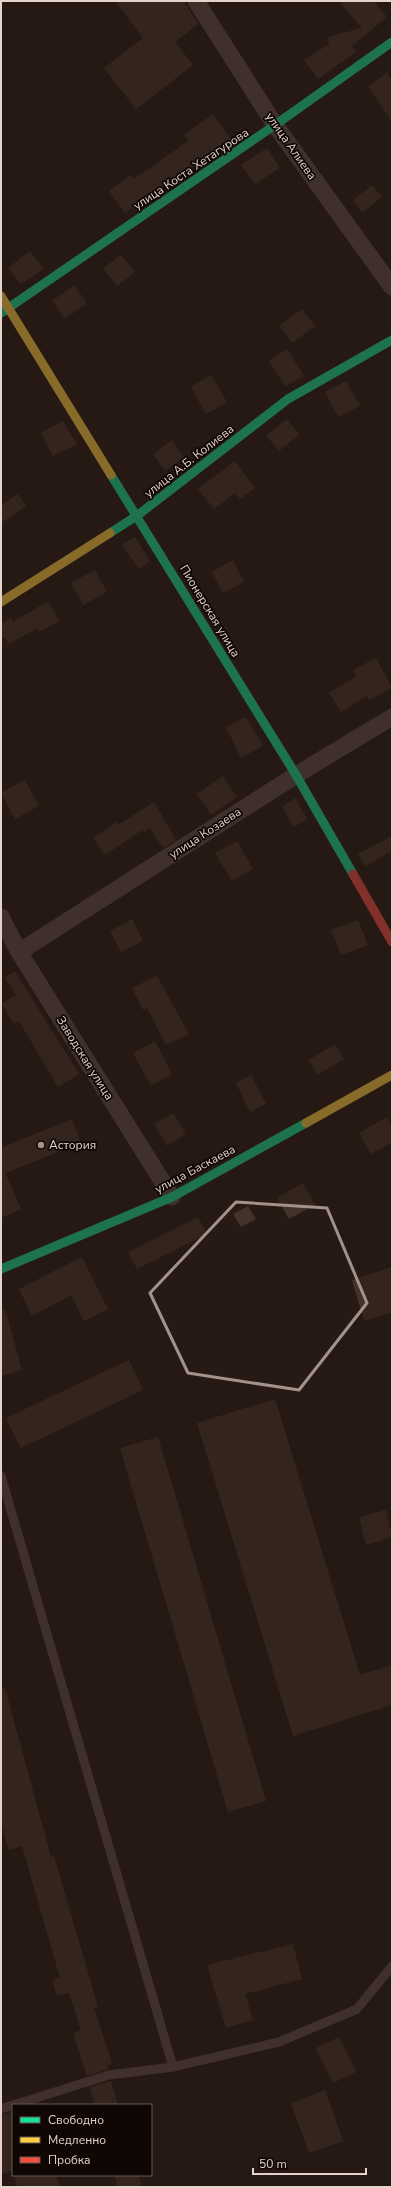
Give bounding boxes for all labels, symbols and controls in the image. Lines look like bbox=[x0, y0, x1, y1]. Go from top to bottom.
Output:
street label: улица Алиева bbox=[262, 109, 320, 183]
street label: улица Коста Хетагурова bbox=[130, 124, 252, 214]
street label: улица А.Б. Колиева bbox=[141, 421, 237, 501]
street label: Пионерская улица bbox=[176, 562, 244, 660]
street label: улица Козаева bbox=[166, 804, 244, 862]
street label: Заводская улица bbox=[53, 1013, 117, 1103]
place label: Астория bbox=[49, 1137, 96, 1153]
marker: Астория bbox=[36, 1140, 46, 1150]
street label: улица Баскаева bbox=[152, 1141, 238, 1197]
legend bbox=[12, 2104, 152, 2176]
text: Свободно bbox=[48, 2112, 104, 2128]
text: Медленно bbox=[48, 2132, 106, 2148]
scale bar bbox=[253, 2150, 366, 2176]
text: Пробка bbox=[48, 2152, 91, 2168]
text: 50 m bbox=[259, 2156, 287, 2172]

